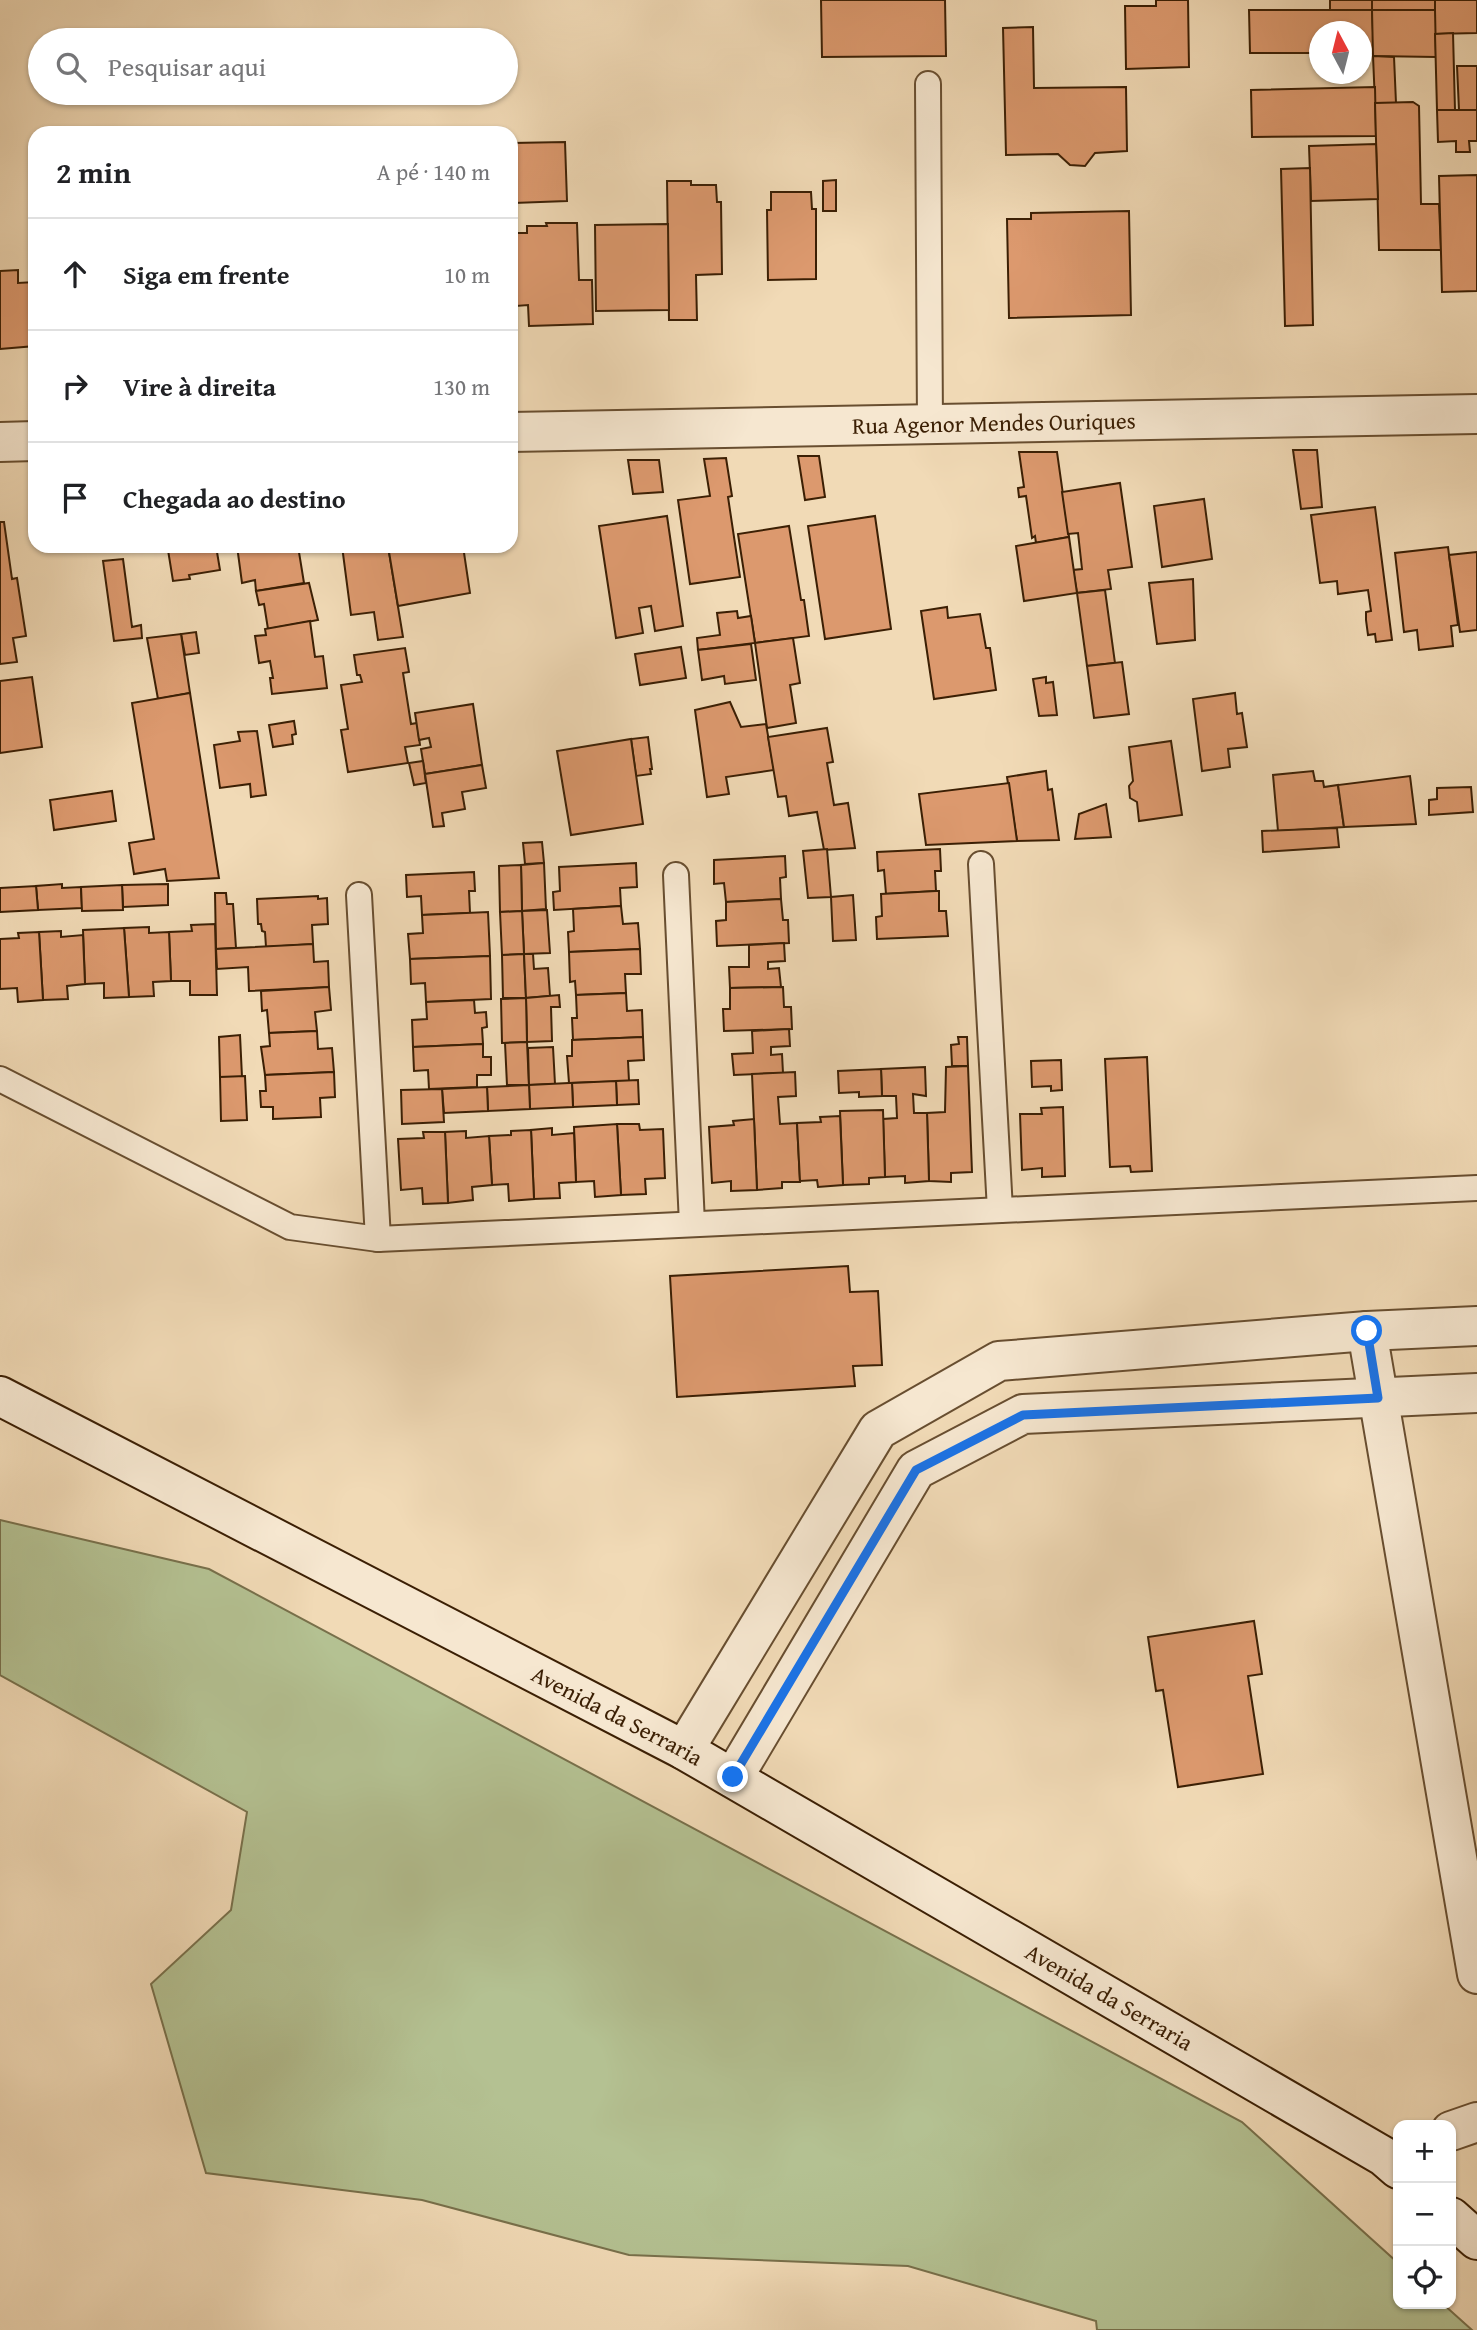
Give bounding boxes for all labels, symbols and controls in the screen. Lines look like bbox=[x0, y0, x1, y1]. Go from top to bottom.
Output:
north arrow bbox=[1309, 21, 1372, 84]
search box bbox=[28, 28, 518, 105]
text: Pesquisar aqui bbox=[108, 47, 266, 86]
icon: search bbox=[52, 48, 90, 86]
text: 2 min bbox=[56, 150, 131, 194]
text: A pé · 140 m bbox=[377, 155, 490, 188]
icon: ahead bbox=[56, 255, 94, 293]
text: Siga em frente bbox=[123, 255, 290, 294]
text: 10 m bbox=[444, 258, 490, 291]
icon: right bbox=[56, 367, 94, 405]
text: Vire à direita bbox=[123, 367, 276, 406]
text: 130 m bbox=[433, 370, 490, 403]
street label: Rua Agenor Mendes Ouriques bbox=[852, 403, 1136, 442]
icon: arrive bbox=[56, 479, 94, 517]
text: Chegada ao destino bbox=[123, 479, 346, 518]
route start bbox=[1351, 1315, 1382, 1346]
street label: Avenida da Serraria bbox=[526, 1657, 709, 1774]
route end bbox=[717, 1761, 748, 1792]
street label: Avenida da Serraria bbox=[1020, 1935, 1200, 2058]
map controls bbox=[1393, 2120, 1456, 2309]
button: + bbox=[1393, 2120, 1456, 2183]
button: − bbox=[1393, 2183, 1456, 2246]
button: locate bbox=[1393, 2246, 1456, 2309]

